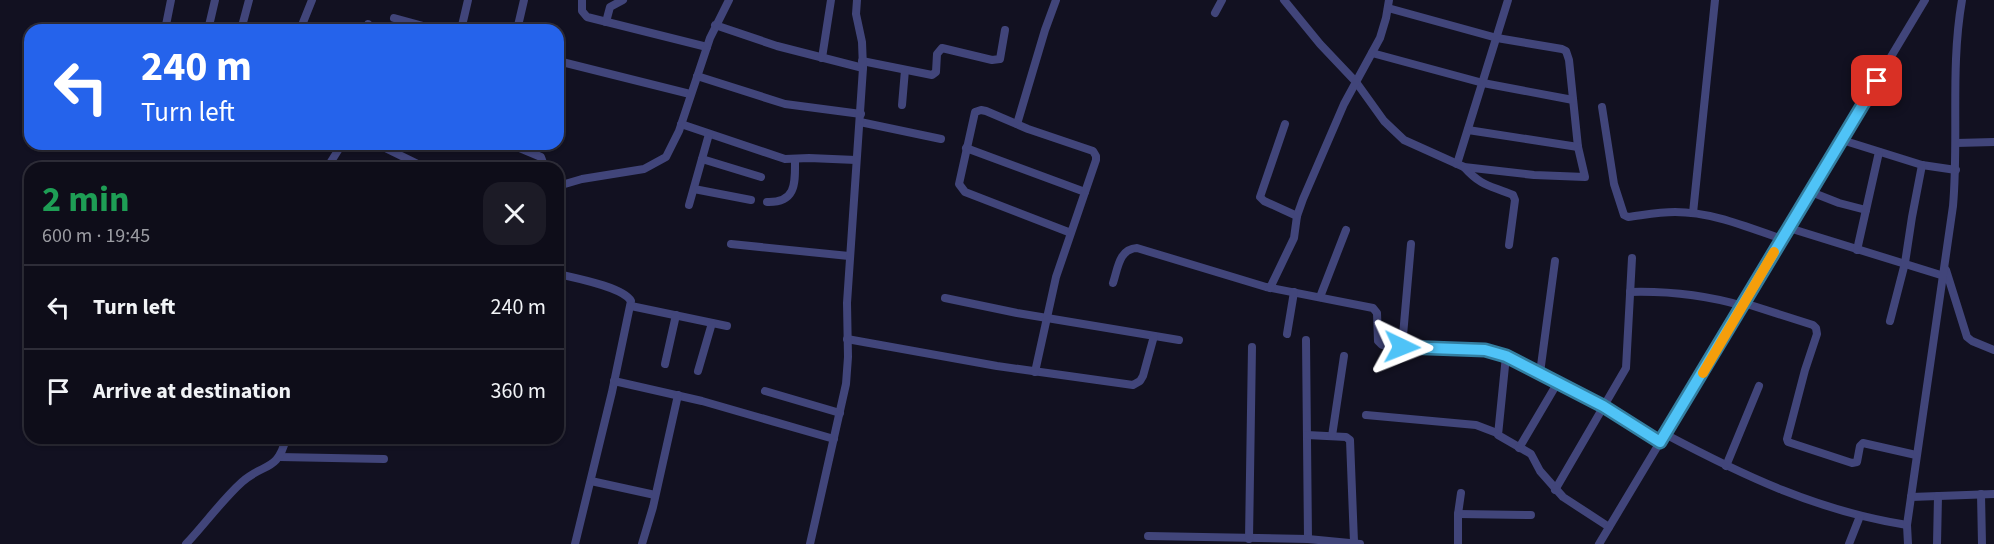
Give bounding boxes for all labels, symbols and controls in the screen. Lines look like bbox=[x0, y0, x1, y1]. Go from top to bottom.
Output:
text: 240 m bbox=[141, 37, 252, 97]
icon: left bbox=[42, 48, 120, 126]
pin bbox=[1851, 55, 1902, 106]
icon: arrive bbox=[1860, 64, 1893, 97]
text: Turn left bbox=[141, 93, 235, 132]
text: 2 min bbox=[42, 174, 130, 225]
button: close bbox=[483, 182, 546, 245]
text: 600 m · 19:45 bbox=[42, 222, 150, 250]
icon: left bbox=[42, 291, 75, 324]
text: Turn left bbox=[93, 291, 175, 323]
text: 240 m bbox=[491, 291, 546, 323]
position arrow bbox=[1370, 315, 1434, 379]
icon: arrive bbox=[42, 375, 75, 408]
text: Arrive at destination bbox=[93, 375, 291, 407]
text: 360 m bbox=[491, 375, 546, 407]

